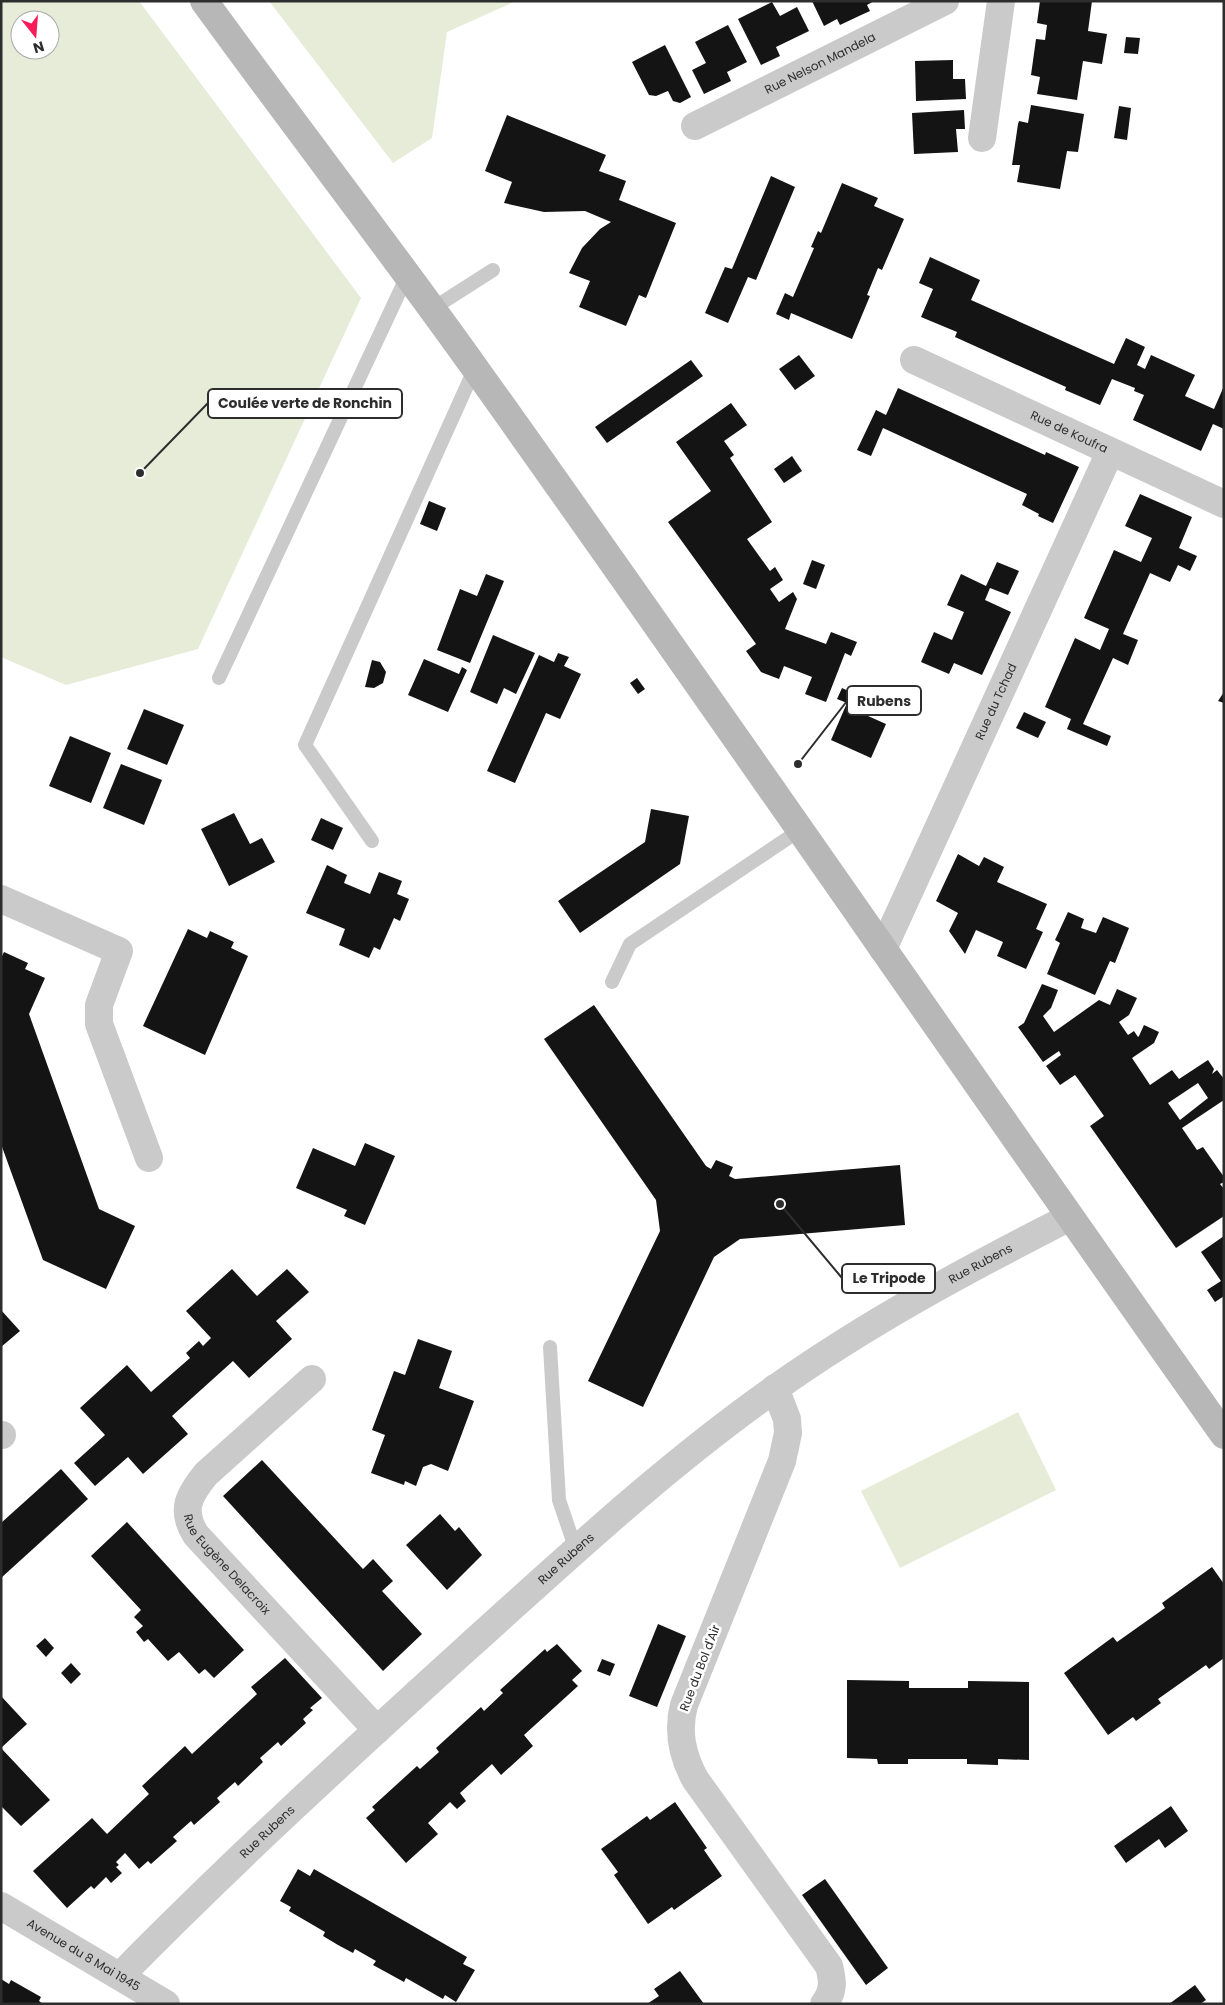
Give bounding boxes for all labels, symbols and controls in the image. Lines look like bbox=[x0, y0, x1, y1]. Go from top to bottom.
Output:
north arrow bbox=[10, 10, 60, 60]
street label: Rue Nelson Mandela bbox=[762, 28, 878, 98]
text: N bbox=[31, 36, 47, 59]
callout: Coulée verte de Ronchin bbox=[208, 389, 402, 418]
text: Coulée verte de Ronchin bbox=[218, 393, 392, 413]
street label: Rue de Koufra bbox=[1028, 406, 1111, 457]
street label: Rue du Tchad bbox=[971, 660, 1020, 742]
callout: Rubens bbox=[847, 686, 921, 715]
text: Rubens bbox=[857, 691, 911, 711]
street label: Rue Rubens bbox=[945, 1239, 1015, 1287]
callout: Le Tripode bbox=[842, 1264, 935, 1293]
text: Le Tripode bbox=[852, 1268, 926, 1288]
street label: Rue Eugène Delacroix bbox=[180, 1512, 275, 1618]
street label: Rue Rubens bbox=[534, 1529, 598, 1588]
street label: Rue du Bol d'Air bbox=[675, 1622, 724, 1714]
street label: Rue Rubens bbox=[236, 1801, 298, 1862]
street label: Avenue du 8 Mai 1945 bbox=[24, 1914, 144, 1995]

